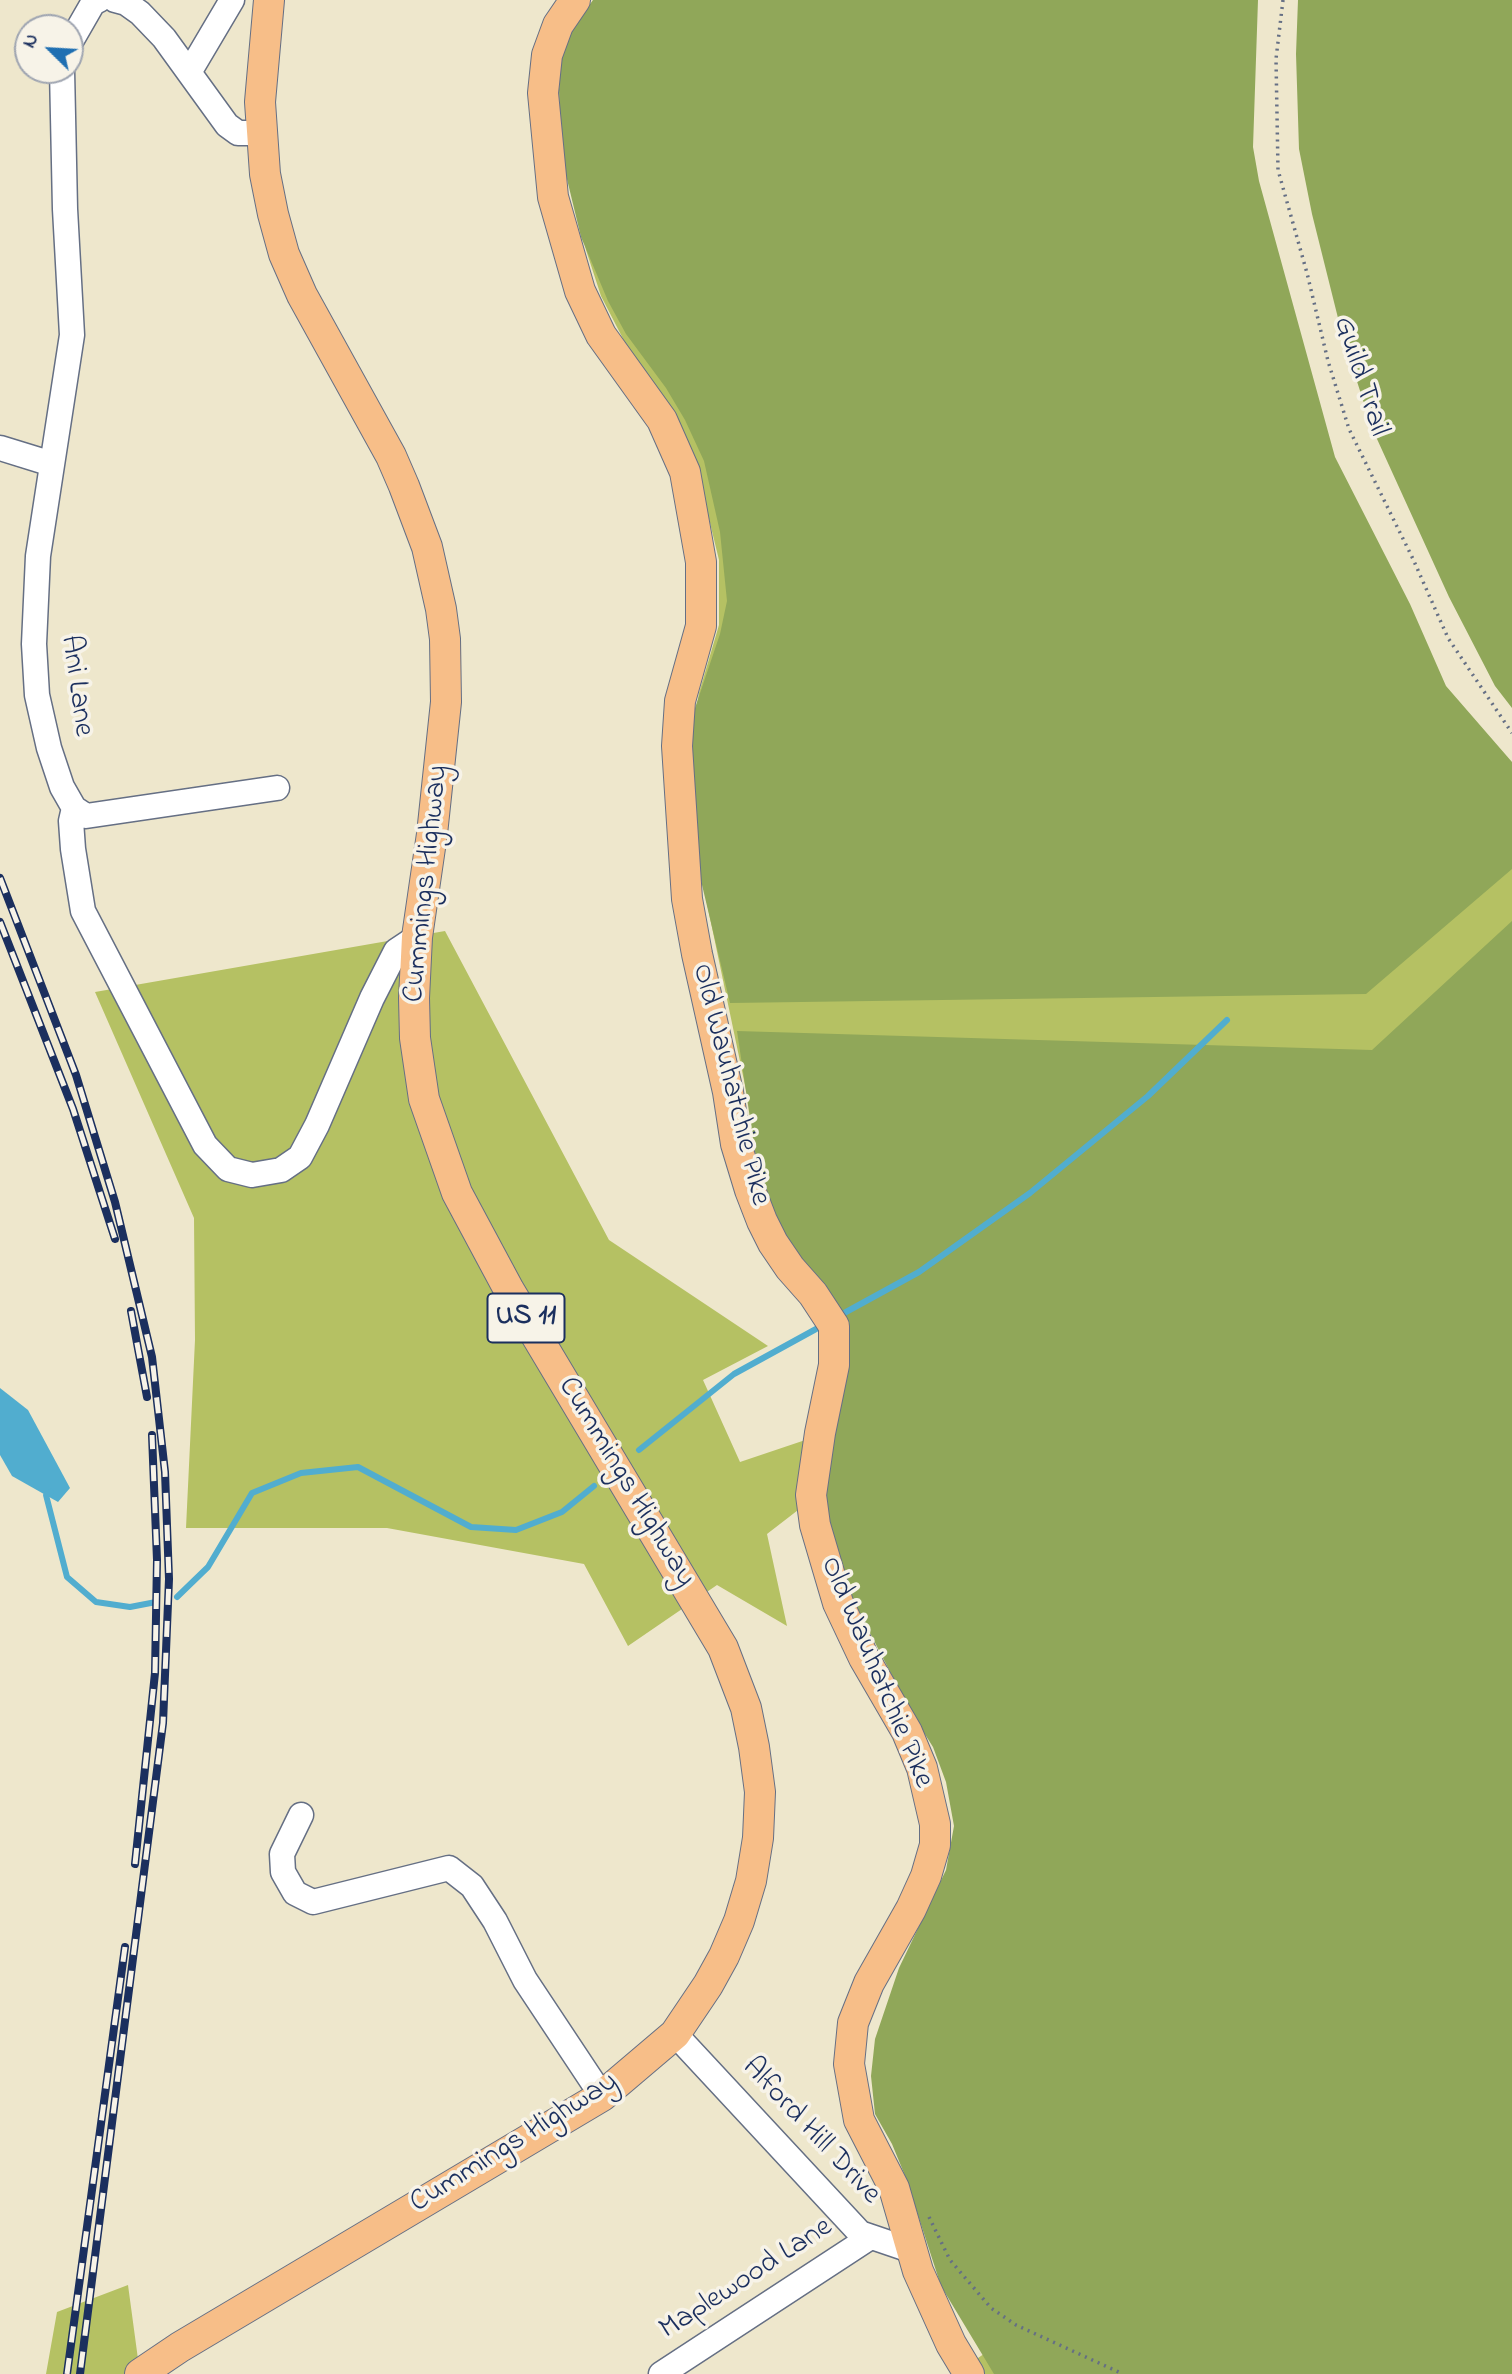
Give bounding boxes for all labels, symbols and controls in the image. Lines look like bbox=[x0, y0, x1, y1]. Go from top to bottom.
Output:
north arrow bbox=[14, 14, 84, 84]
text: N bbox=[16, 30, 46, 52]
street label: Guild Trail bbox=[1323, 313, 1395, 441]
street label: Ani Lane bbox=[50, 633, 100, 739]
street label: Cummings Highway bbox=[398, 764, 458, 1004]
street label: Old Wauhatchie Pike bbox=[682, 961, 776, 1209]
road number: US 11 bbox=[488, 1294, 564, 1342]
street label: Cummings Highway bbox=[548, 1372, 702, 1594]
street label: Old Wauhatchie Pike bbox=[810, 1552, 940, 1794]
street label: Alford Hill Drive bbox=[733, 2051, 887, 2213]
street label: Cummings Highway bbox=[404, 2066, 626, 2222]
street label: Maplewood Lane bbox=[654, 2211, 840, 2349]

